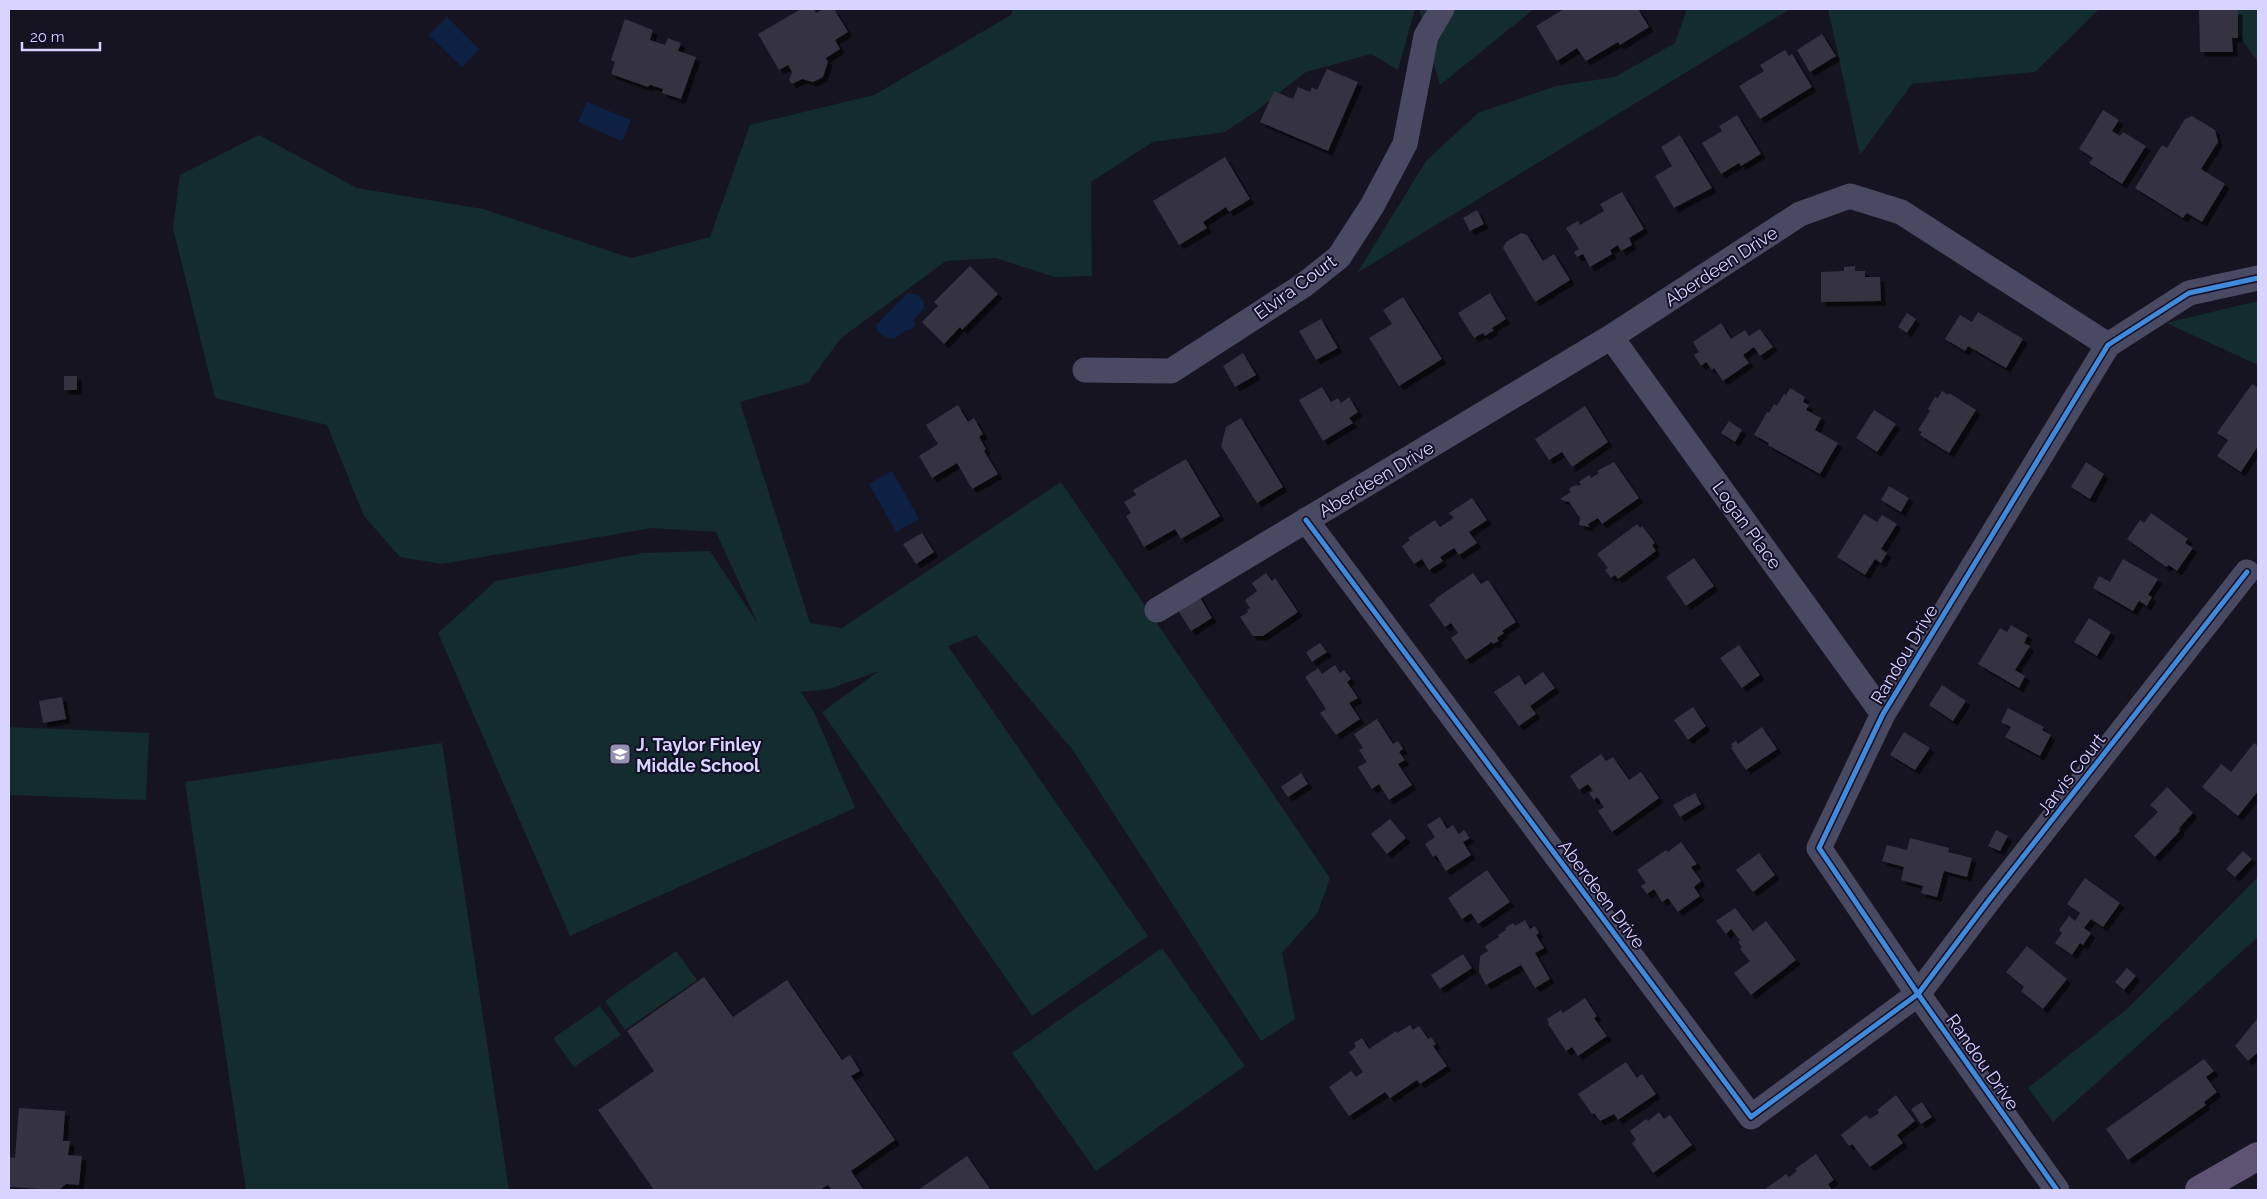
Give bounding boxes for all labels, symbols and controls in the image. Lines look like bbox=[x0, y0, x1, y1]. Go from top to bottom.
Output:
scale bar bbox=[22, 20, 100, 52]
text: 20 m bbox=[30, 28, 65, 46]
street label: Aberdeen Drive bbox=[1661, 221, 1782, 310]
street label: Elvira Court bbox=[1250, 250, 1340, 324]
street label: Aberdeen Drive bbox=[1315, 436, 1438, 522]
street label: Logan Place bbox=[1708, 477, 1786, 573]
street label: Randou Drive bbox=[1866, 600, 1942, 707]
street label: Jarvis Court bbox=[2033, 729, 2109, 819]
place label: J. Taylor Finley Middle School bbox=[636, 734, 762, 776]
school or university icon: J. Taylor Finley Middle School bbox=[608, 742, 632, 766]
street label: Aberdeen Drive bbox=[1554, 836, 1650, 953]
street label: Randou Drive bbox=[1942, 1010, 2024, 1114]

